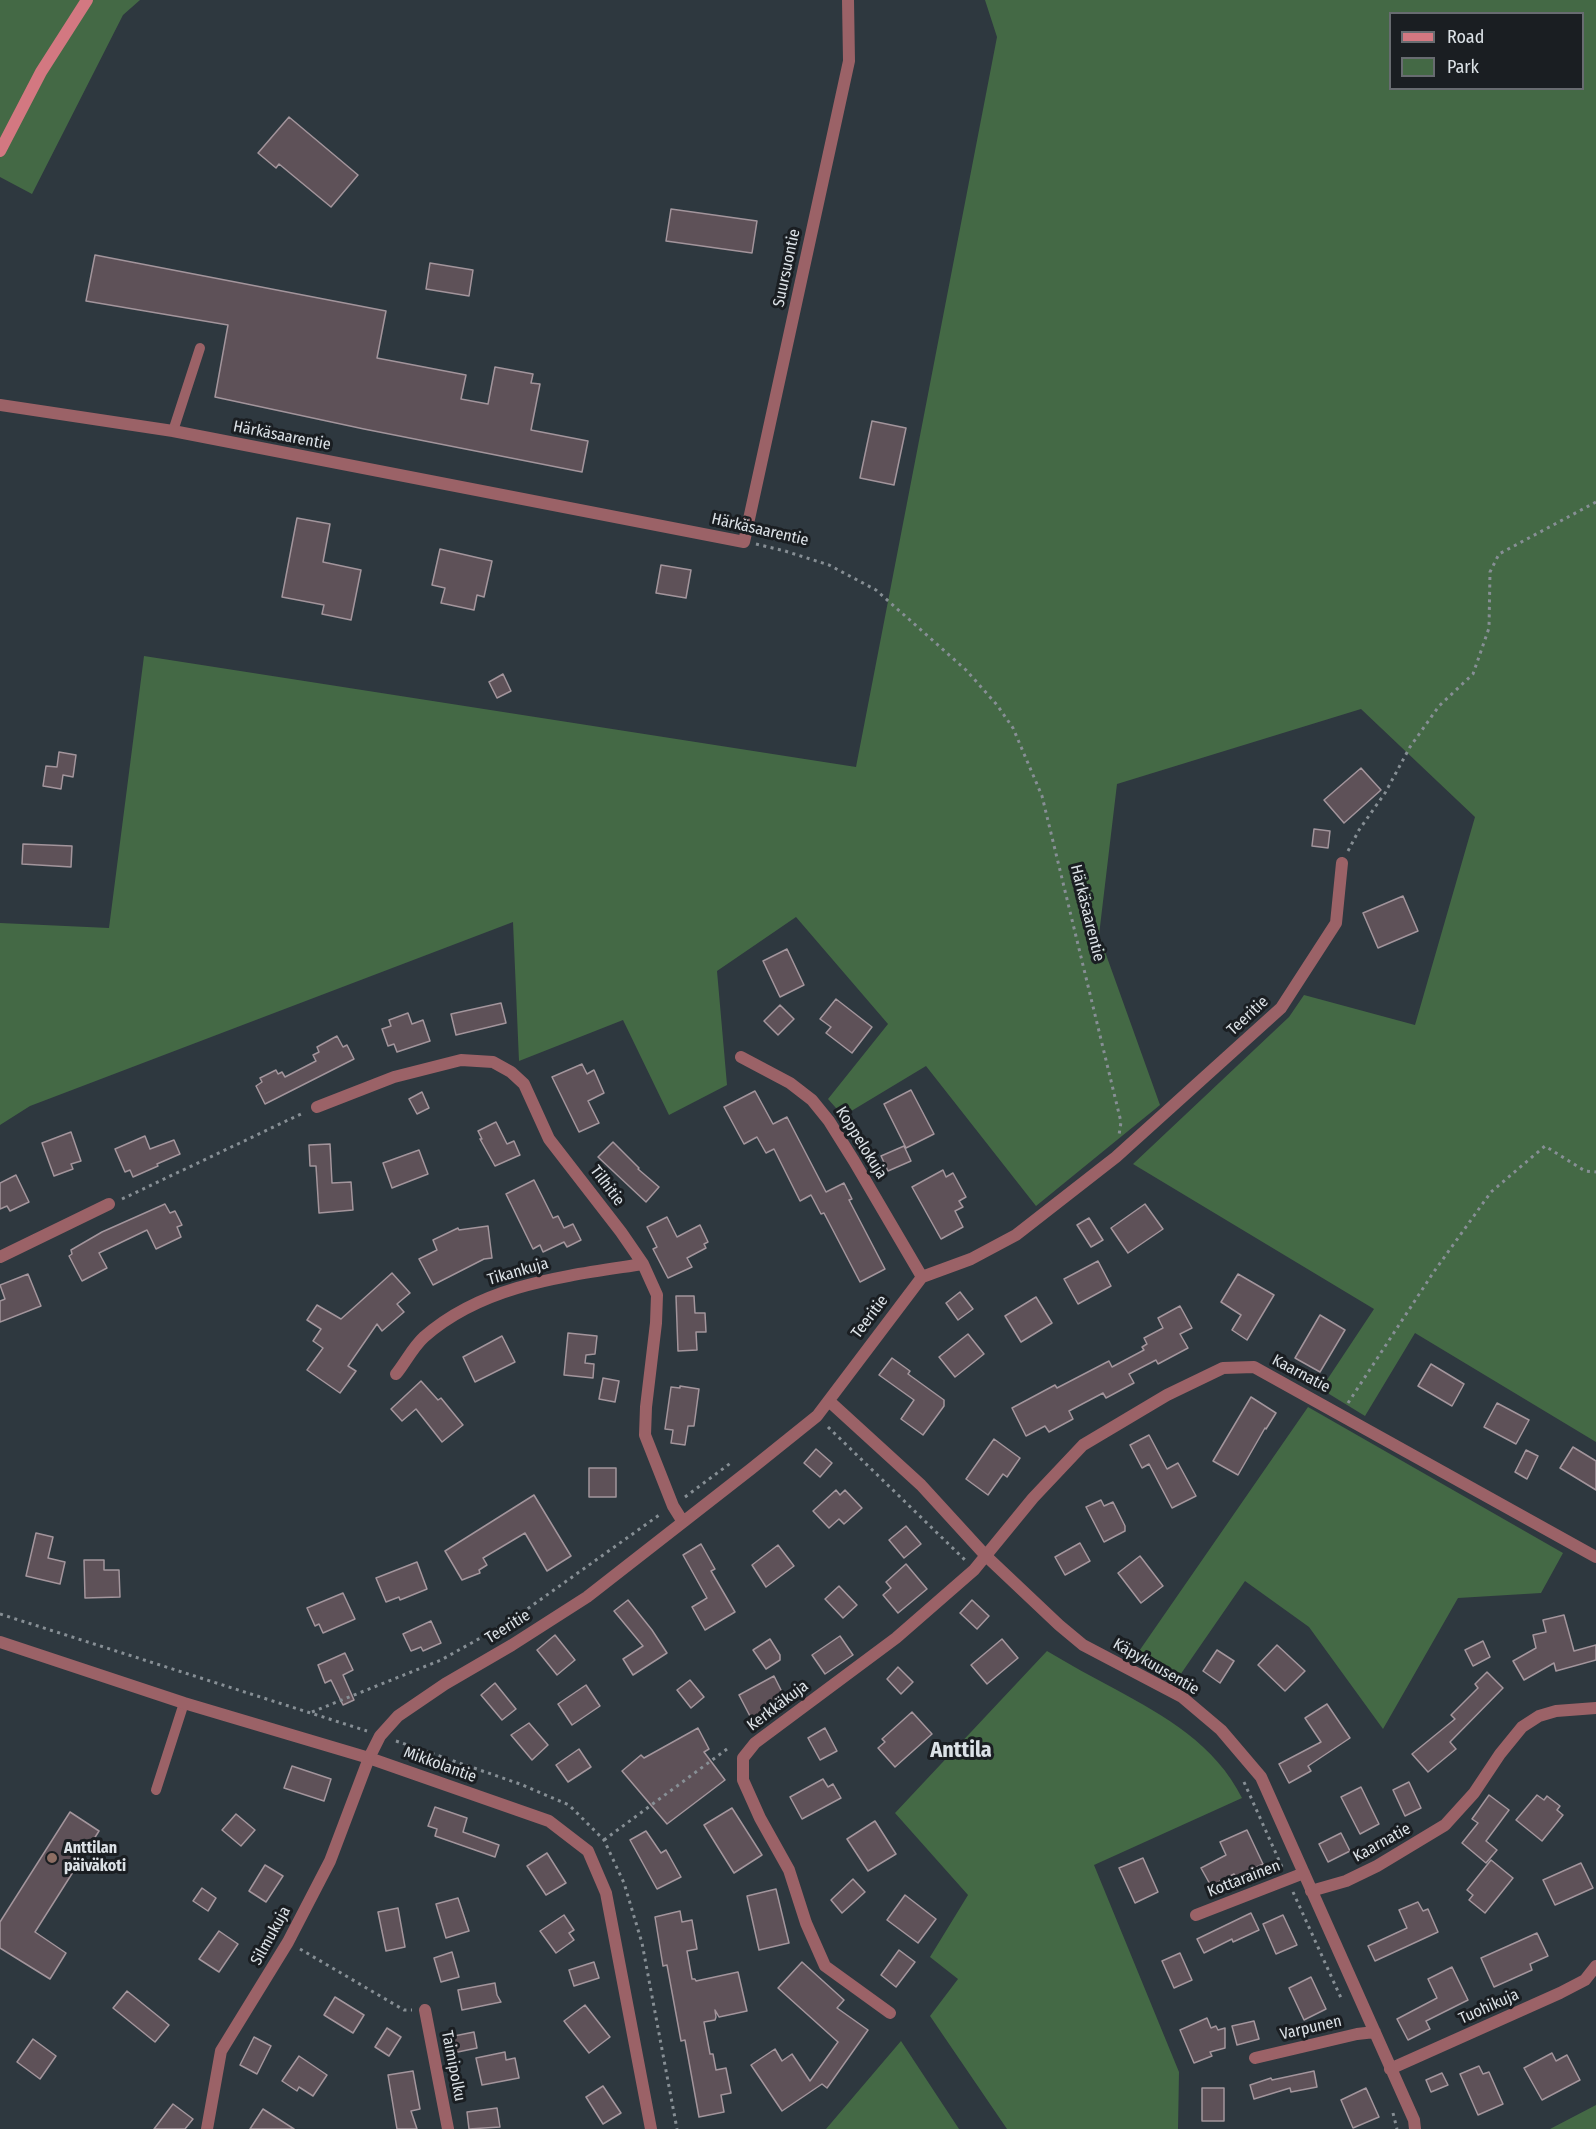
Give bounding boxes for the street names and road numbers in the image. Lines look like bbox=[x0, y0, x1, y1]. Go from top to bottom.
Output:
street label: Suursuontie bbox=[769, 227, 805, 309]
street label: Härkäsaarentie bbox=[232, 417, 332, 455]
street label: Härkäsaarentie bbox=[710, 510, 810, 550]
street label: Härkäsaarentie bbox=[1066, 863, 1108, 963]
street label: Teeritie bbox=[1223, 992, 1273, 1040]
street label: Koppelokuja bbox=[831, 1103, 891, 1183]
street label: Tilhitie bbox=[586, 1162, 628, 1210]
street label: Tikankuja bbox=[485, 1254, 551, 1290]
street label: Teeritie bbox=[848, 1292, 892, 1342]
street label: Kaarnatie bbox=[1269, 1351, 1333, 1397]
street label: Teeritie bbox=[482, 1606, 534, 1648]
street label: Käpykuusentie bbox=[1110, 1635, 1202, 1699]
street label: Kerkkäkuja bbox=[744, 1677, 812, 1735]
street label: Mikkolantie bbox=[401, 1743, 479, 1787]
street label: Kaarnatie bbox=[1350, 1819, 1414, 1867]
street label: Kottarainen bbox=[1205, 1856, 1283, 1902]
street label: Silmukuja bbox=[247, 1903, 295, 1969]
street label: Tuohikuja bbox=[1456, 1985, 1522, 2029]
street label: Varpunen bbox=[1278, 2012, 1344, 2044]
street label: Taimipolku bbox=[437, 2029, 469, 2103]

